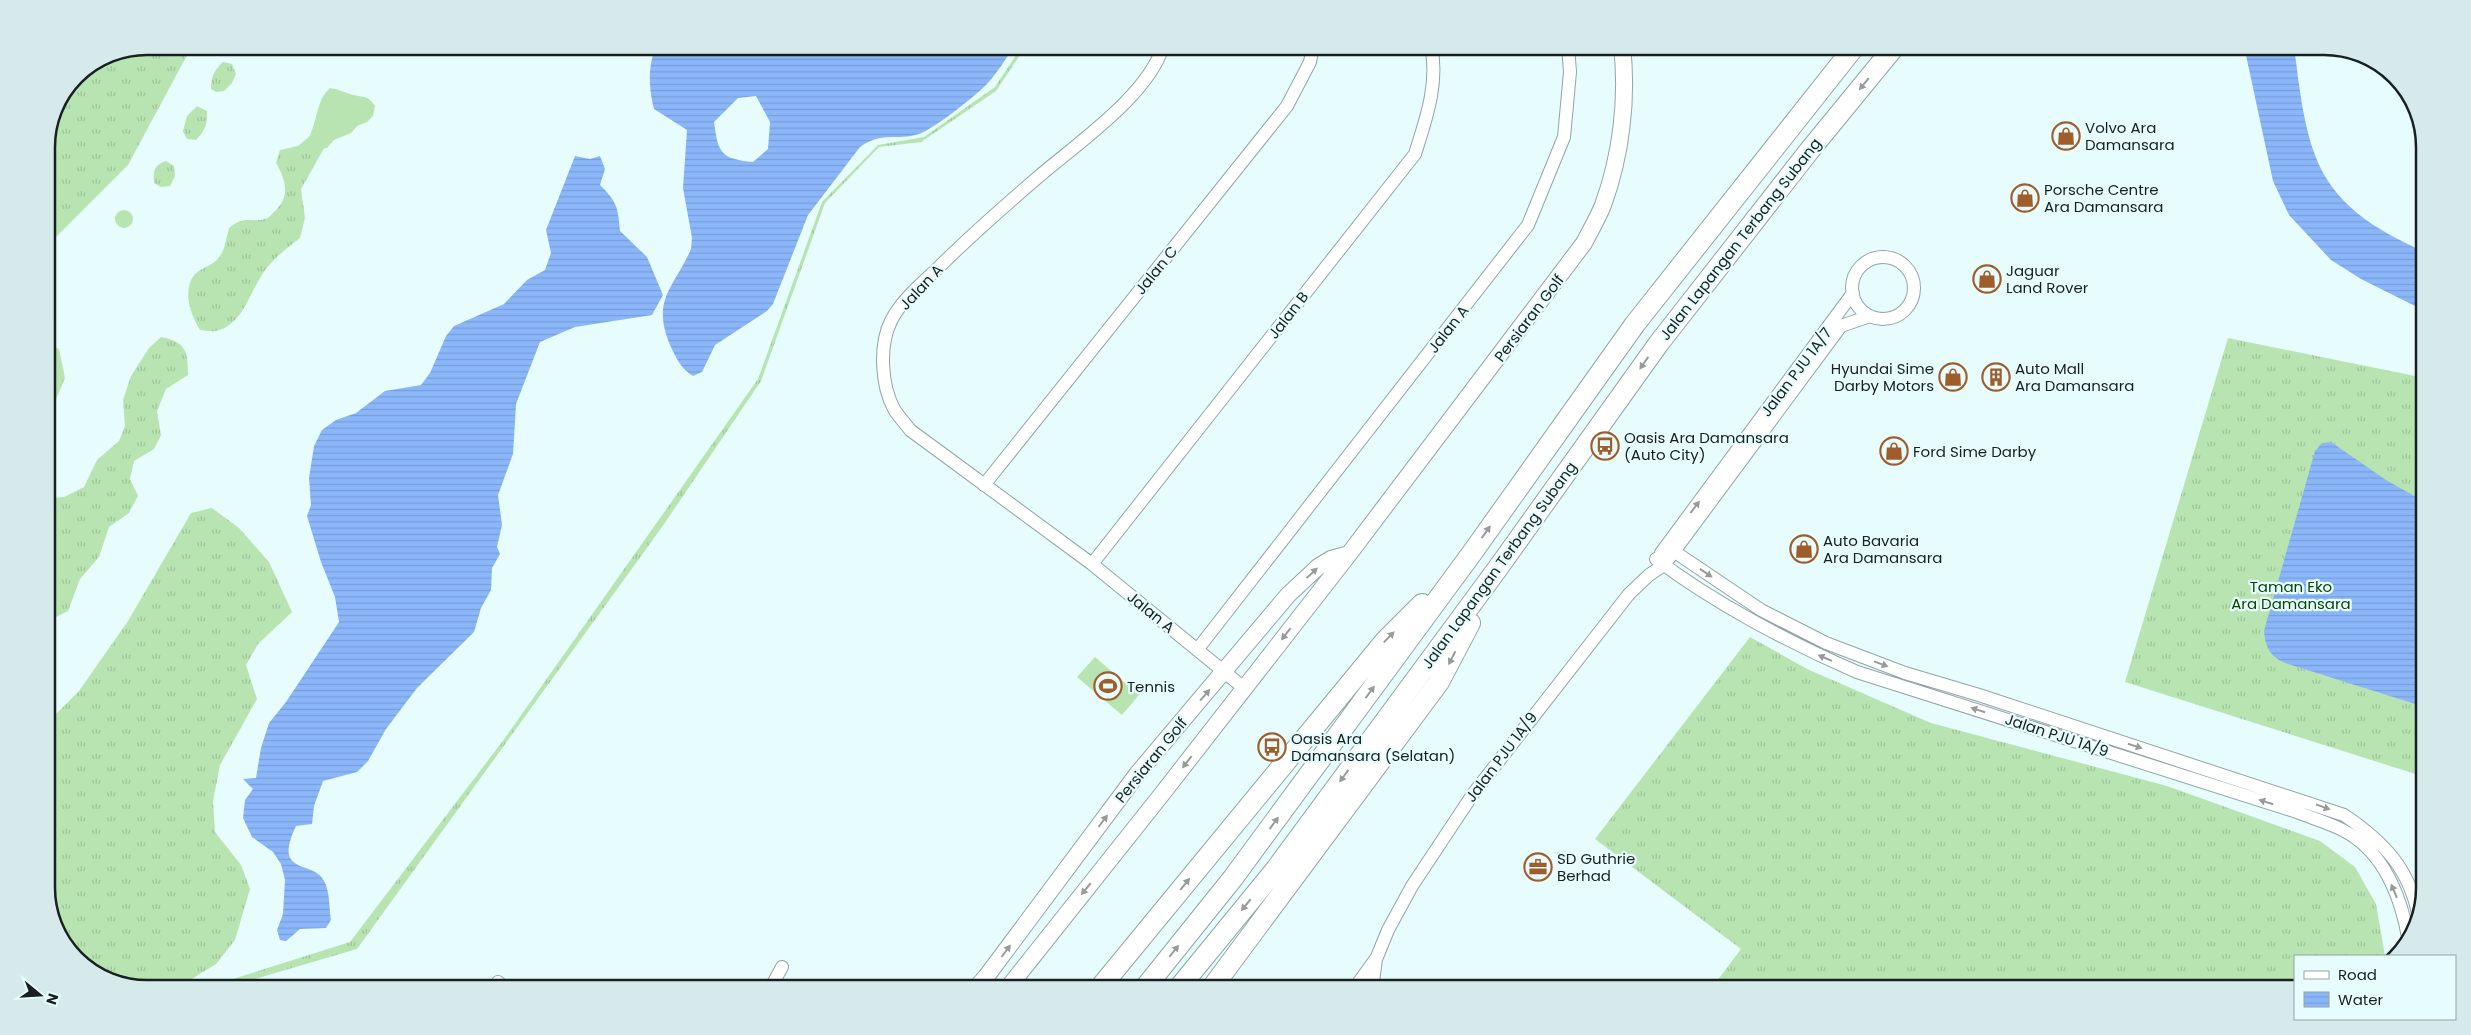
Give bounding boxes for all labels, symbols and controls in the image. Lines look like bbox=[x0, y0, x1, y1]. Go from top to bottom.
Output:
one-way arrow bbox=[1858, 77, 1869, 90]
place label: Volvo Ara Damansara bbox=[2085, 117, 2175, 155]
shop icon: Volvo Ara Damansara bbox=[2051, 121, 2081, 151]
street label: Jalan Lapangan Terbang Subang bbox=[1654, 133, 1826, 345]
place label: Porsche Centre Ara Damansara bbox=[2044, 179, 2164, 217]
shop icon: Porsche Centre Ara Damansara bbox=[2010, 183, 2040, 213]
street label: Jalan C bbox=[1130, 241, 1182, 299]
street label: Jalan A bbox=[894, 259, 948, 315]
place label: Jaguar Land Rover bbox=[2006, 260, 2089, 298]
shop icon: Jaguar Land Rover bbox=[1972, 264, 2002, 294]
street label: Persiaran Golf bbox=[1489, 270, 1569, 366]
street label: Jalan B bbox=[1263, 287, 1313, 343]
street label: Jalan A bbox=[1423, 301, 1473, 357]
street label: Jalan PJU 1A/7 bbox=[1756, 323, 1836, 421]
one-way arrow bbox=[1639, 356, 1650, 369]
place label: Hyundai Sime Darby Motors bbox=[1831, 358, 1934, 396]
place label: Auto Mall Ara Damansara bbox=[2015, 358, 2135, 396]
shop icon: Hyundai Sime Darby Motors bbox=[1938, 362, 1968, 392]
building icon: Auto Mall Ara Damansara bbox=[1981, 362, 2011, 392]
place label: Oasis Ara Damansara (Auto City) bbox=[1624, 427, 1789, 465]
bus stop icon: Oasis Ara Damansara (Auto City) bbox=[1590, 431, 1620, 461]
shop icon: Ford Sime Darby bbox=[1879, 436, 1909, 466]
place label: Ford Sime Darby bbox=[1913, 441, 2037, 462]
street label: Jalan Lapangan Terbang Subang bbox=[1417, 457, 1581, 673]
one-way arrow bbox=[1690, 500, 1700, 514]
one-way arrow bbox=[1481, 525, 1491, 539]
place label: Auto Bavaria Ara Damansara bbox=[1823, 530, 1943, 568]
shop icon: Auto Bavaria Ara Damansara bbox=[1789, 534, 1819, 564]
one-way arrow bbox=[1306, 567, 1318, 579]
one-way arrow bbox=[1700, 568, 1713, 578]
park label: Taman Eko Ara Damansara bbox=[2231, 576, 2351, 614]
street label: Jalan A bbox=[1123, 586, 1179, 638]
one-way arrow bbox=[1281, 627, 1292, 640]
one-way arrow bbox=[1383, 631, 1395, 643]
one-way arrow bbox=[1448, 651, 1456, 665]
one-way arrow bbox=[1818, 653, 1832, 661]
one-way arrow bbox=[1874, 660, 1889, 668]
sports icon: Tennis bbox=[1093, 671, 1123, 701]
place label: Tennis bbox=[1127, 676, 1175, 697]
one-way arrow bbox=[1365, 685, 1375, 699]
one-way arrow bbox=[1200, 689, 1211, 702]
one-way arrow bbox=[1971, 705, 1986, 713]
street label: Jalan PJU 1A/9 bbox=[1460, 708, 1542, 806]
street label: Jalan PJU 1A/9 bbox=[2002, 708, 2112, 762]
street label: Persiaran Golf bbox=[1110, 713, 1192, 807]
place label: Oasis Ara Damansara (Selatan) bbox=[1291, 728, 1455, 766]
bus stop icon: Oasis Ara Damansara (Selatan) bbox=[1257, 732, 1287, 762]
one-way arrow bbox=[2128, 743, 2143, 751]
one-way arrow bbox=[1181, 755, 1192, 768]
one-way arrow bbox=[1339, 769, 1350, 782]
one-way arrow bbox=[2259, 798, 2274, 806]
one-way arrow bbox=[2316, 803, 2331, 811]
one-way arrow bbox=[1098, 814, 1108, 828]
one-way arrow bbox=[1269, 816, 1279, 830]
place label: SD Guthrie Berhad bbox=[1557, 848, 1635, 886]
office icon: SD Guthrie Berhad bbox=[1523, 852, 1553, 882]
one-way arrow bbox=[1180, 877, 1191, 890]
one-way arrow bbox=[1080, 883, 1091, 896]
one-way arrow bbox=[2390, 883, 2397, 898]
one-way arrow bbox=[1241, 899, 1252, 912]
one-way arrow bbox=[1000, 945, 1011, 958]
one-way arrow bbox=[1169, 945, 1180, 958]
legend bbox=[2294, 955, 2456, 1020]
text: Road bbox=[2338, 964, 2377, 985]
north arrow bbox=[15, 970, 65, 1020]
text: Water bbox=[2338, 989, 2384, 1010]
text: N bbox=[41, 991, 64, 1007]

